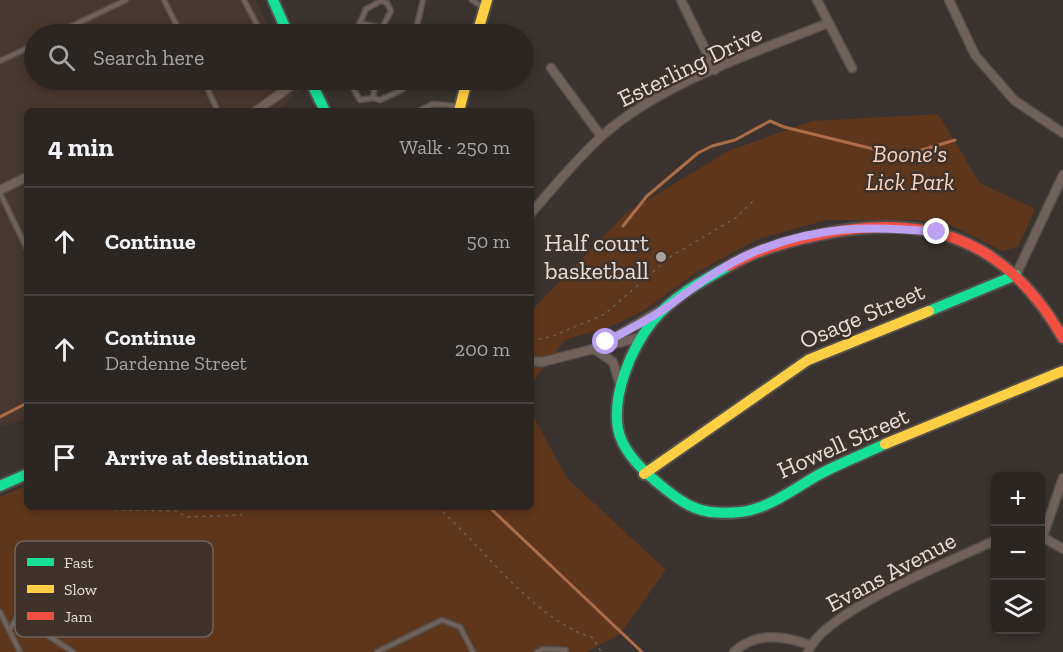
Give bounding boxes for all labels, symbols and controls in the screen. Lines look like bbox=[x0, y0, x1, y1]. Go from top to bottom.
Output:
street label: Esterling Drive bbox=[613, 18, 767, 113]
search box bbox=[24, 24, 534, 90]
icon: search bbox=[45, 41, 78, 74]
text: Search here bbox=[93, 44, 204, 71]
text: 4 min bbox=[48, 131, 114, 163]
text: Walk · 250 m bbox=[400, 135, 510, 159]
park label: Boone's Lick Park bbox=[865, 139, 955, 196]
route end bbox=[923, 218, 949, 244]
icon: ahead bbox=[48, 225, 81, 258]
text: Continue bbox=[105, 228, 196, 255]
place label: Half court basketball bbox=[544, 228, 649, 285]
text: 50 m bbox=[466, 229, 510, 253]
marker: Half court basketball bbox=[654, 250, 668, 264]
street label: Osage Street bbox=[795, 276, 929, 355]
text: Continue bbox=[105, 324, 196, 351]
route start bbox=[592, 328, 618, 354]
icon: ahead bbox=[48, 333, 81, 366]
text: 200 m bbox=[455, 337, 510, 361]
text: Dardenne Street bbox=[105, 351, 247, 375]
street label: Howell Street bbox=[773, 401, 913, 484]
icon: arrive bbox=[48, 441, 81, 474]
text: Arrive at destination bbox=[105, 444, 308, 471]
map controls bbox=[991, 472, 1045, 634]
button: + bbox=[991, 472, 1045, 526]
street label: Evans Avenue bbox=[821, 525, 961, 618]
button: − bbox=[991, 526, 1045, 580]
legend bbox=[15, 541, 213, 637]
text: Fast bbox=[64, 553, 93, 572]
text: Slow bbox=[64, 580, 98, 599]
button: layers bbox=[991, 580, 1045, 634]
text: Jam bbox=[64, 607, 93, 626]

